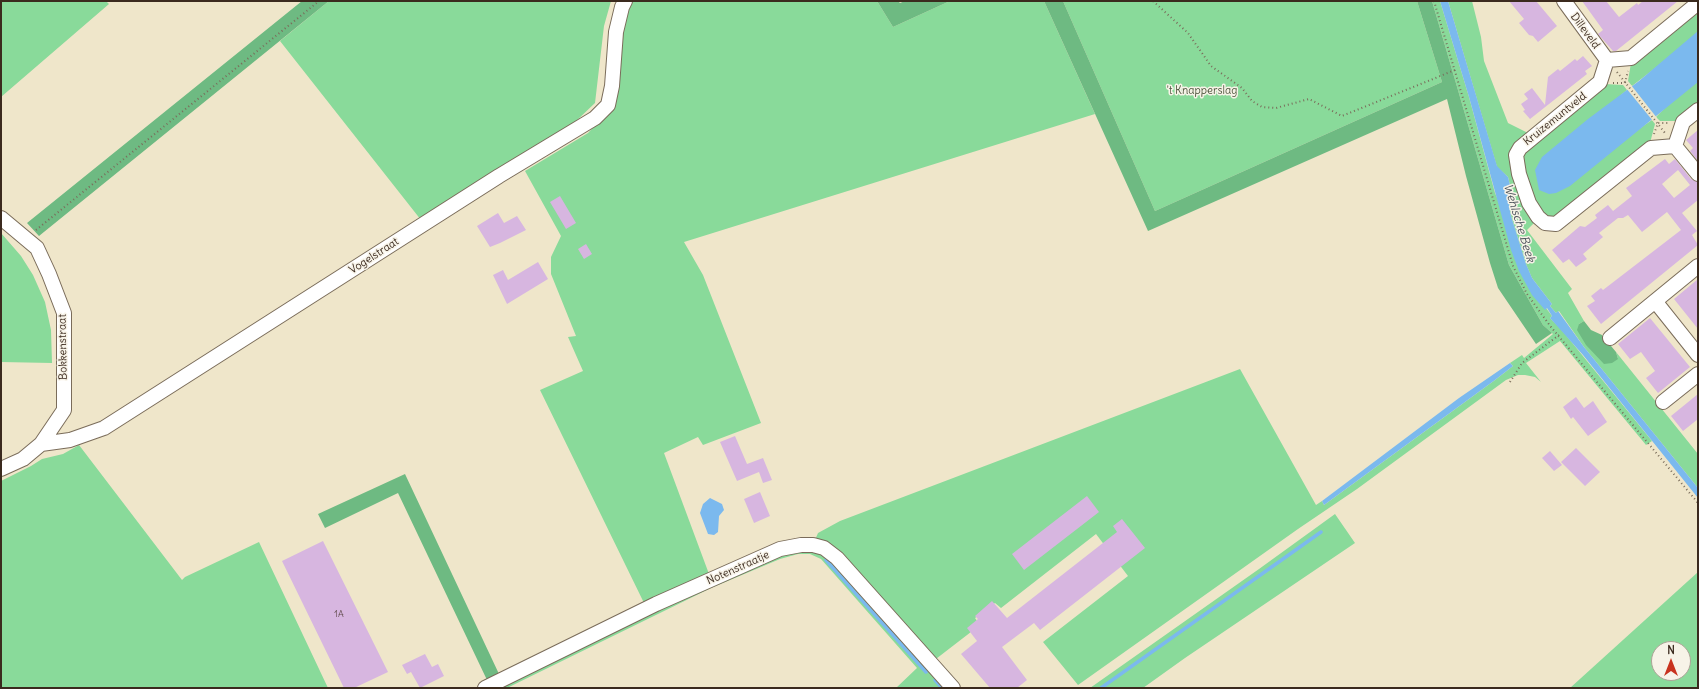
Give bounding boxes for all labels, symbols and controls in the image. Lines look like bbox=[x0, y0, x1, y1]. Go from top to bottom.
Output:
street label: Dilleveld bbox=[1568, 10, 1602, 52]
park label: 't Knapperslag bbox=[1167, 84, 1237, 98]
street label: Kruizemuntveld bbox=[1521, 90, 1589, 148]
water label: Wehlsche Beek bbox=[1500, 182, 1538, 264]
street label: Vogelstraat bbox=[347, 235, 401, 277]
street label: Bokkenstraat bbox=[56, 314, 70, 380]
street label: Notenstraatje bbox=[705, 548, 771, 588]
house number: 1A bbox=[334, 609, 344, 619]
north arrow bbox=[1651, 641, 1691, 681]
text: N bbox=[1667, 643, 1675, 657]

